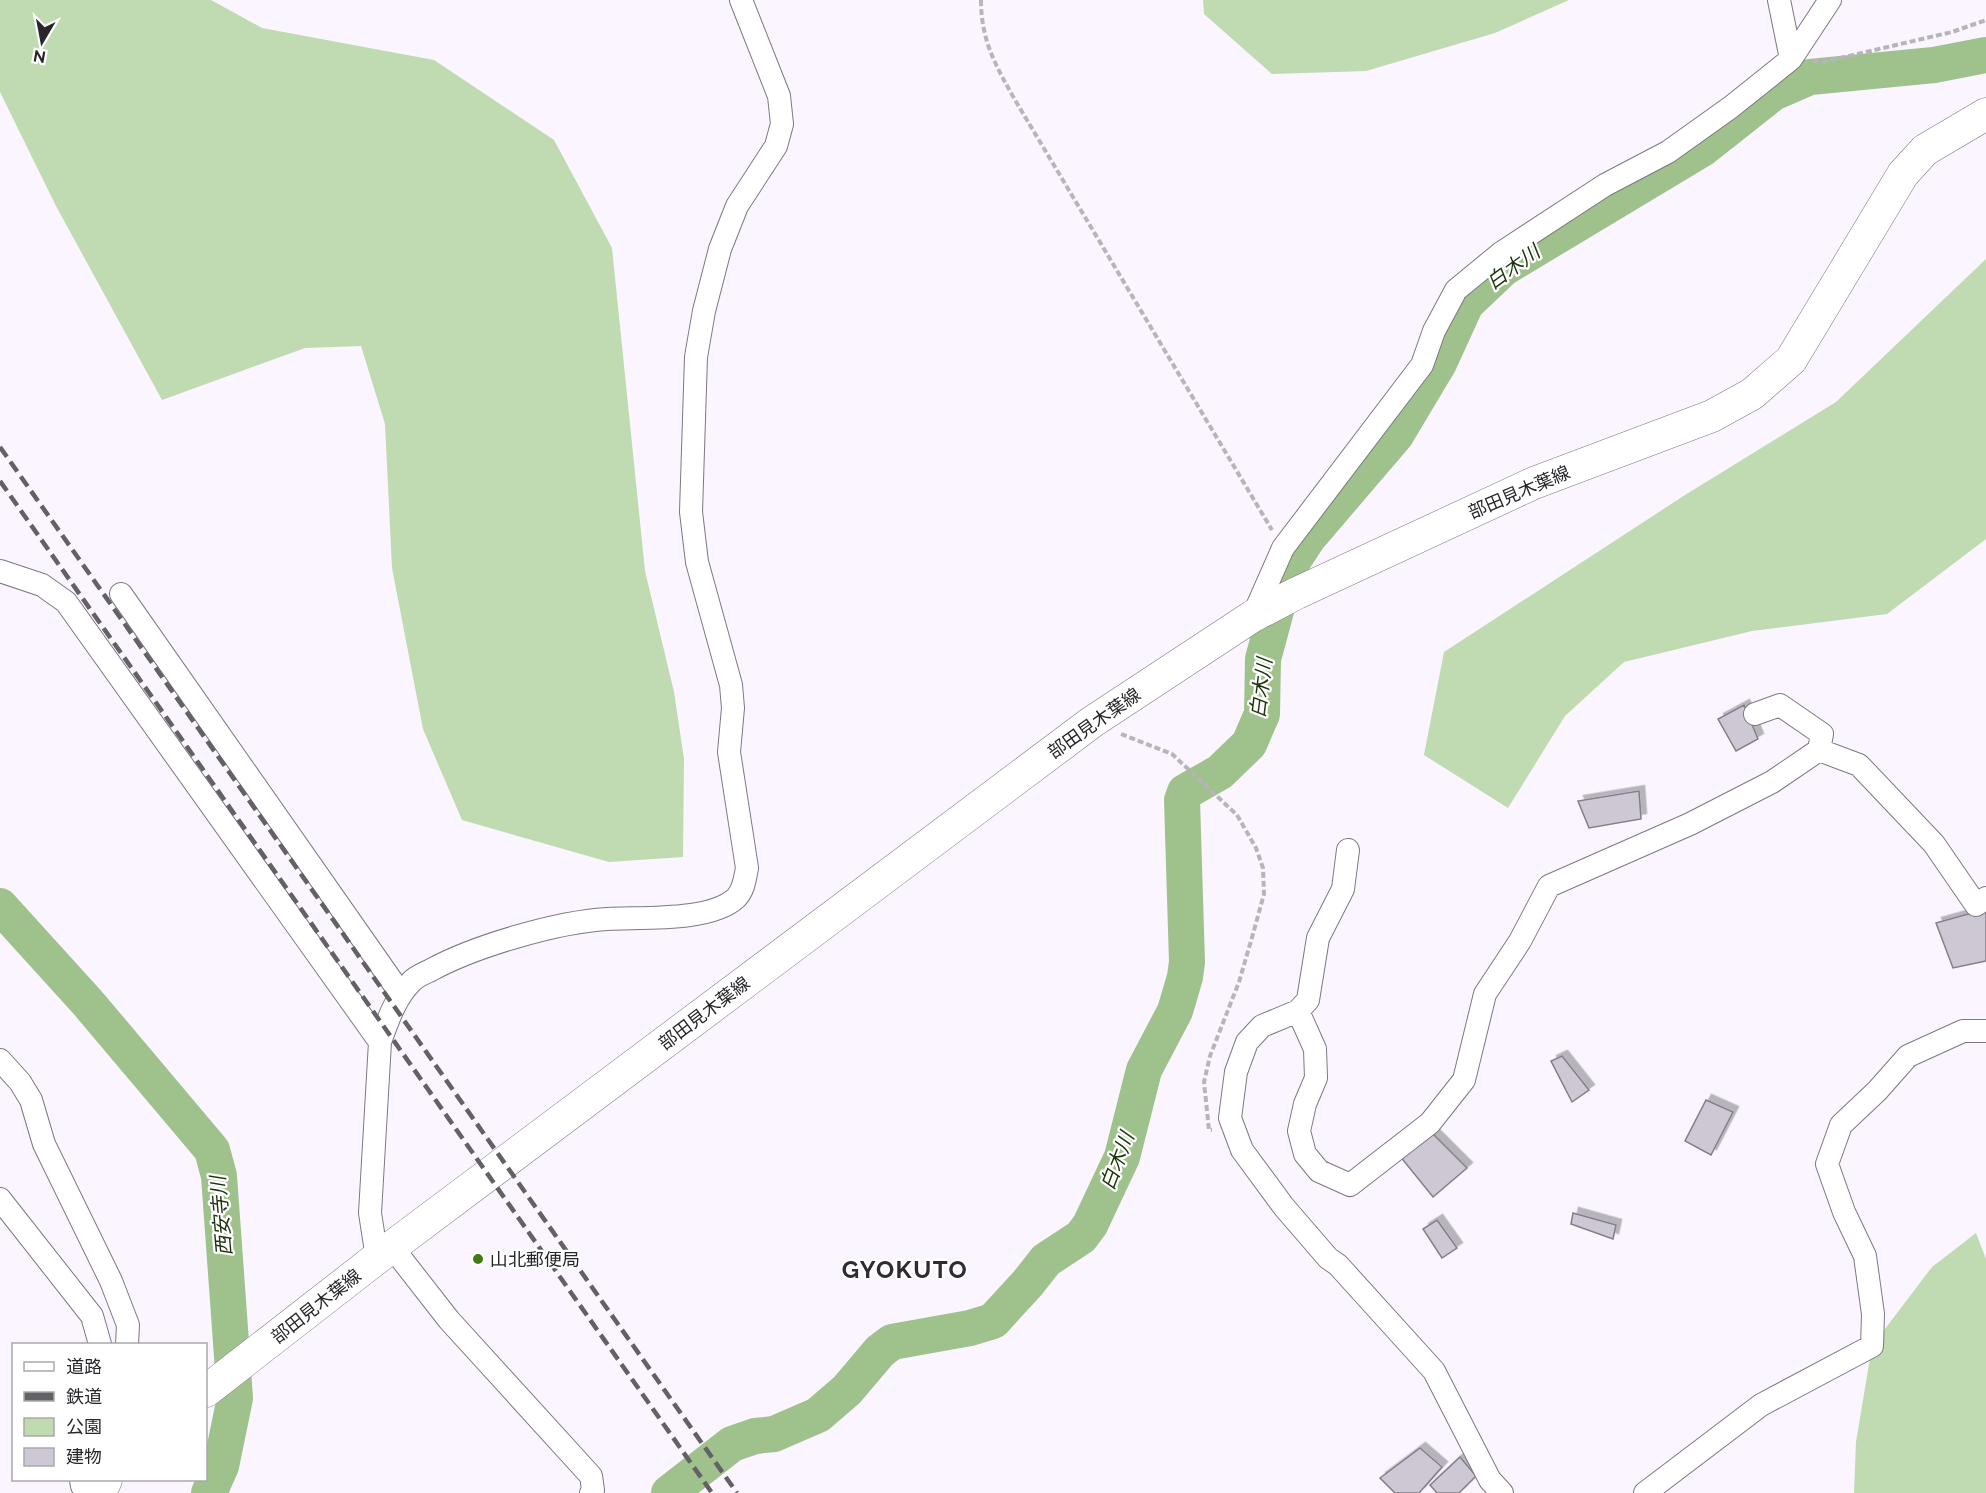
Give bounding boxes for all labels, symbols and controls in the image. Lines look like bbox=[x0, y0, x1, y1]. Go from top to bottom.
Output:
north arrow bbox=[12, 12, 72, 72]
text: N bbox=[32, 46, 47, 67]
water label: 白木川 bbox=[1482, 238, 1546, 294]
street label: 部田見木葉線 bbox=[1465, 461, 1573, 523]
water label: 白木川 bbox=[1245, 655, 1277, 719]
street label: 部田見木葉線 bbox=[1044, 683, 1144, 763]
street label: 部田見木葉線 bbox=[655, 972, 753, 1054]
water label: 白木川 bbox=[1095, 1127, 1140, 1193]
water label: 西安寺川 bbox=[205, 1173, 236, 1257]
place label: 山北郵便局 bbox=[490, 1249, 580, 1270]
marker: 山北郵便局 bbox=[471, 1252, 485, 1266]
district label: GYOKUTO bbox=[842, 1255, 968, 1284]
street label: 部田見木葉線 bbox=[267, 1264, 365, 1348]
legend bbox=[12, 1343, 207, 1481]
text: 道路 bbox=[66, 1356, 102, 1377]
text: 鉄道 bbox=[66, 1386, 102, 1407]
text: 公園 bbox=[66, 1416, 102, 1437]
text: 建物 bbox=[66, 1446, 102, 1467]

